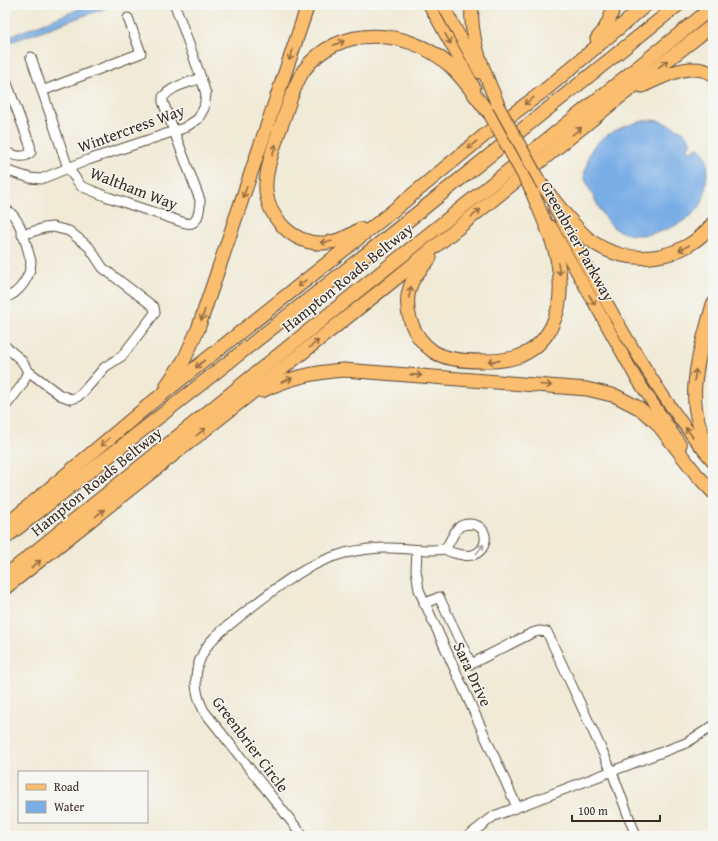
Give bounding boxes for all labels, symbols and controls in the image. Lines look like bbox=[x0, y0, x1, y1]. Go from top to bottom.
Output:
one-way arrow bbox=[445, 33, 452, 45]
one-way arrow bbox=[333, 39, 345, 46]
one-way arrow bbox=[287, 49, 294, 62]
one-way arrow bbox=[657, 60, 668, 68]
one-way arrow bbox=[524, 97, 535, 105]
street label: Wintercress Way bbox=[74, 98, 188, 158]
one-way arrow bbox=[572, 127, 583, 135]
one-way arrow bbox=[467, 141, 478, 150]
one-way arrow bbox=[271, 143, 278, 156]
street label: Waltham Way bbox=[87, 160, 181, 216]
street label: Greenbrier Parkway bbox=[535, 176, 621, 306]
one-way arrow bbox=[240, 185, 248, 197]
one-way arrow bbox=[471, 208, 481, 217]
street label: Hampton Roads Beltway bbox=[276, 216, 418, 338]
one-way arrow bbox=[320, 238, 333, 246]
one-way arrow bbox=[678, 245, 690, 253]
one-way arrow bbox=[555, 262, 563, 275]
one-way arrow bbox=[296, 279, 307, 287]
one-way arrow bbox=[406, 286, 414, 299]
one-way arrow bbox=[588, 294, 596, 306]
one-way arrow bbox=[199, 308, 206, 321]
one-way arrow bbox=[308, 339, 319, 348]
one-way arrow bbox=[488, 357, 501, 364]
one-way arrow bbox=[195, 360, 206, 369]
one-way arrow bbox=[692, 369, 699, 382]
one-way arrow bbox=[409, 371, 422, 378]
one-way arrow bbox=[281, 376, 293, 384]
one-way arrow bbox=[539, 382, 552, 389]
street label: Hampton Roads Beltway bbox=[25, 420, 167, 542]
one-way arrow bbox=[685, 426, 693, 437]
one-way arrow bbox=[196, 428, 207, 437]
one-way arrow bbox=[99, 438, 110, 447]
one-way arrow bbox=[94, 509, 105, 518]
one-way arrow bbox=[475, 544, 484, 554]
one-way arrow bbox=[30, 560, 41, 569]
street label: Sara Drive bbox=[448, 638, 498, 710]
street label: Greenbrier Circle bbox=[207, 691, 295, 797]
legend bbox=[18, 771, 148, 823]
text: Road bbox=[54, 778, 80, 795]
scale bar bbox=[572, 797, 660, 823]
text: Water bbox=[54, 798, 84, 815]
text: 100 m bbox=[578, 802, 608, 819]

